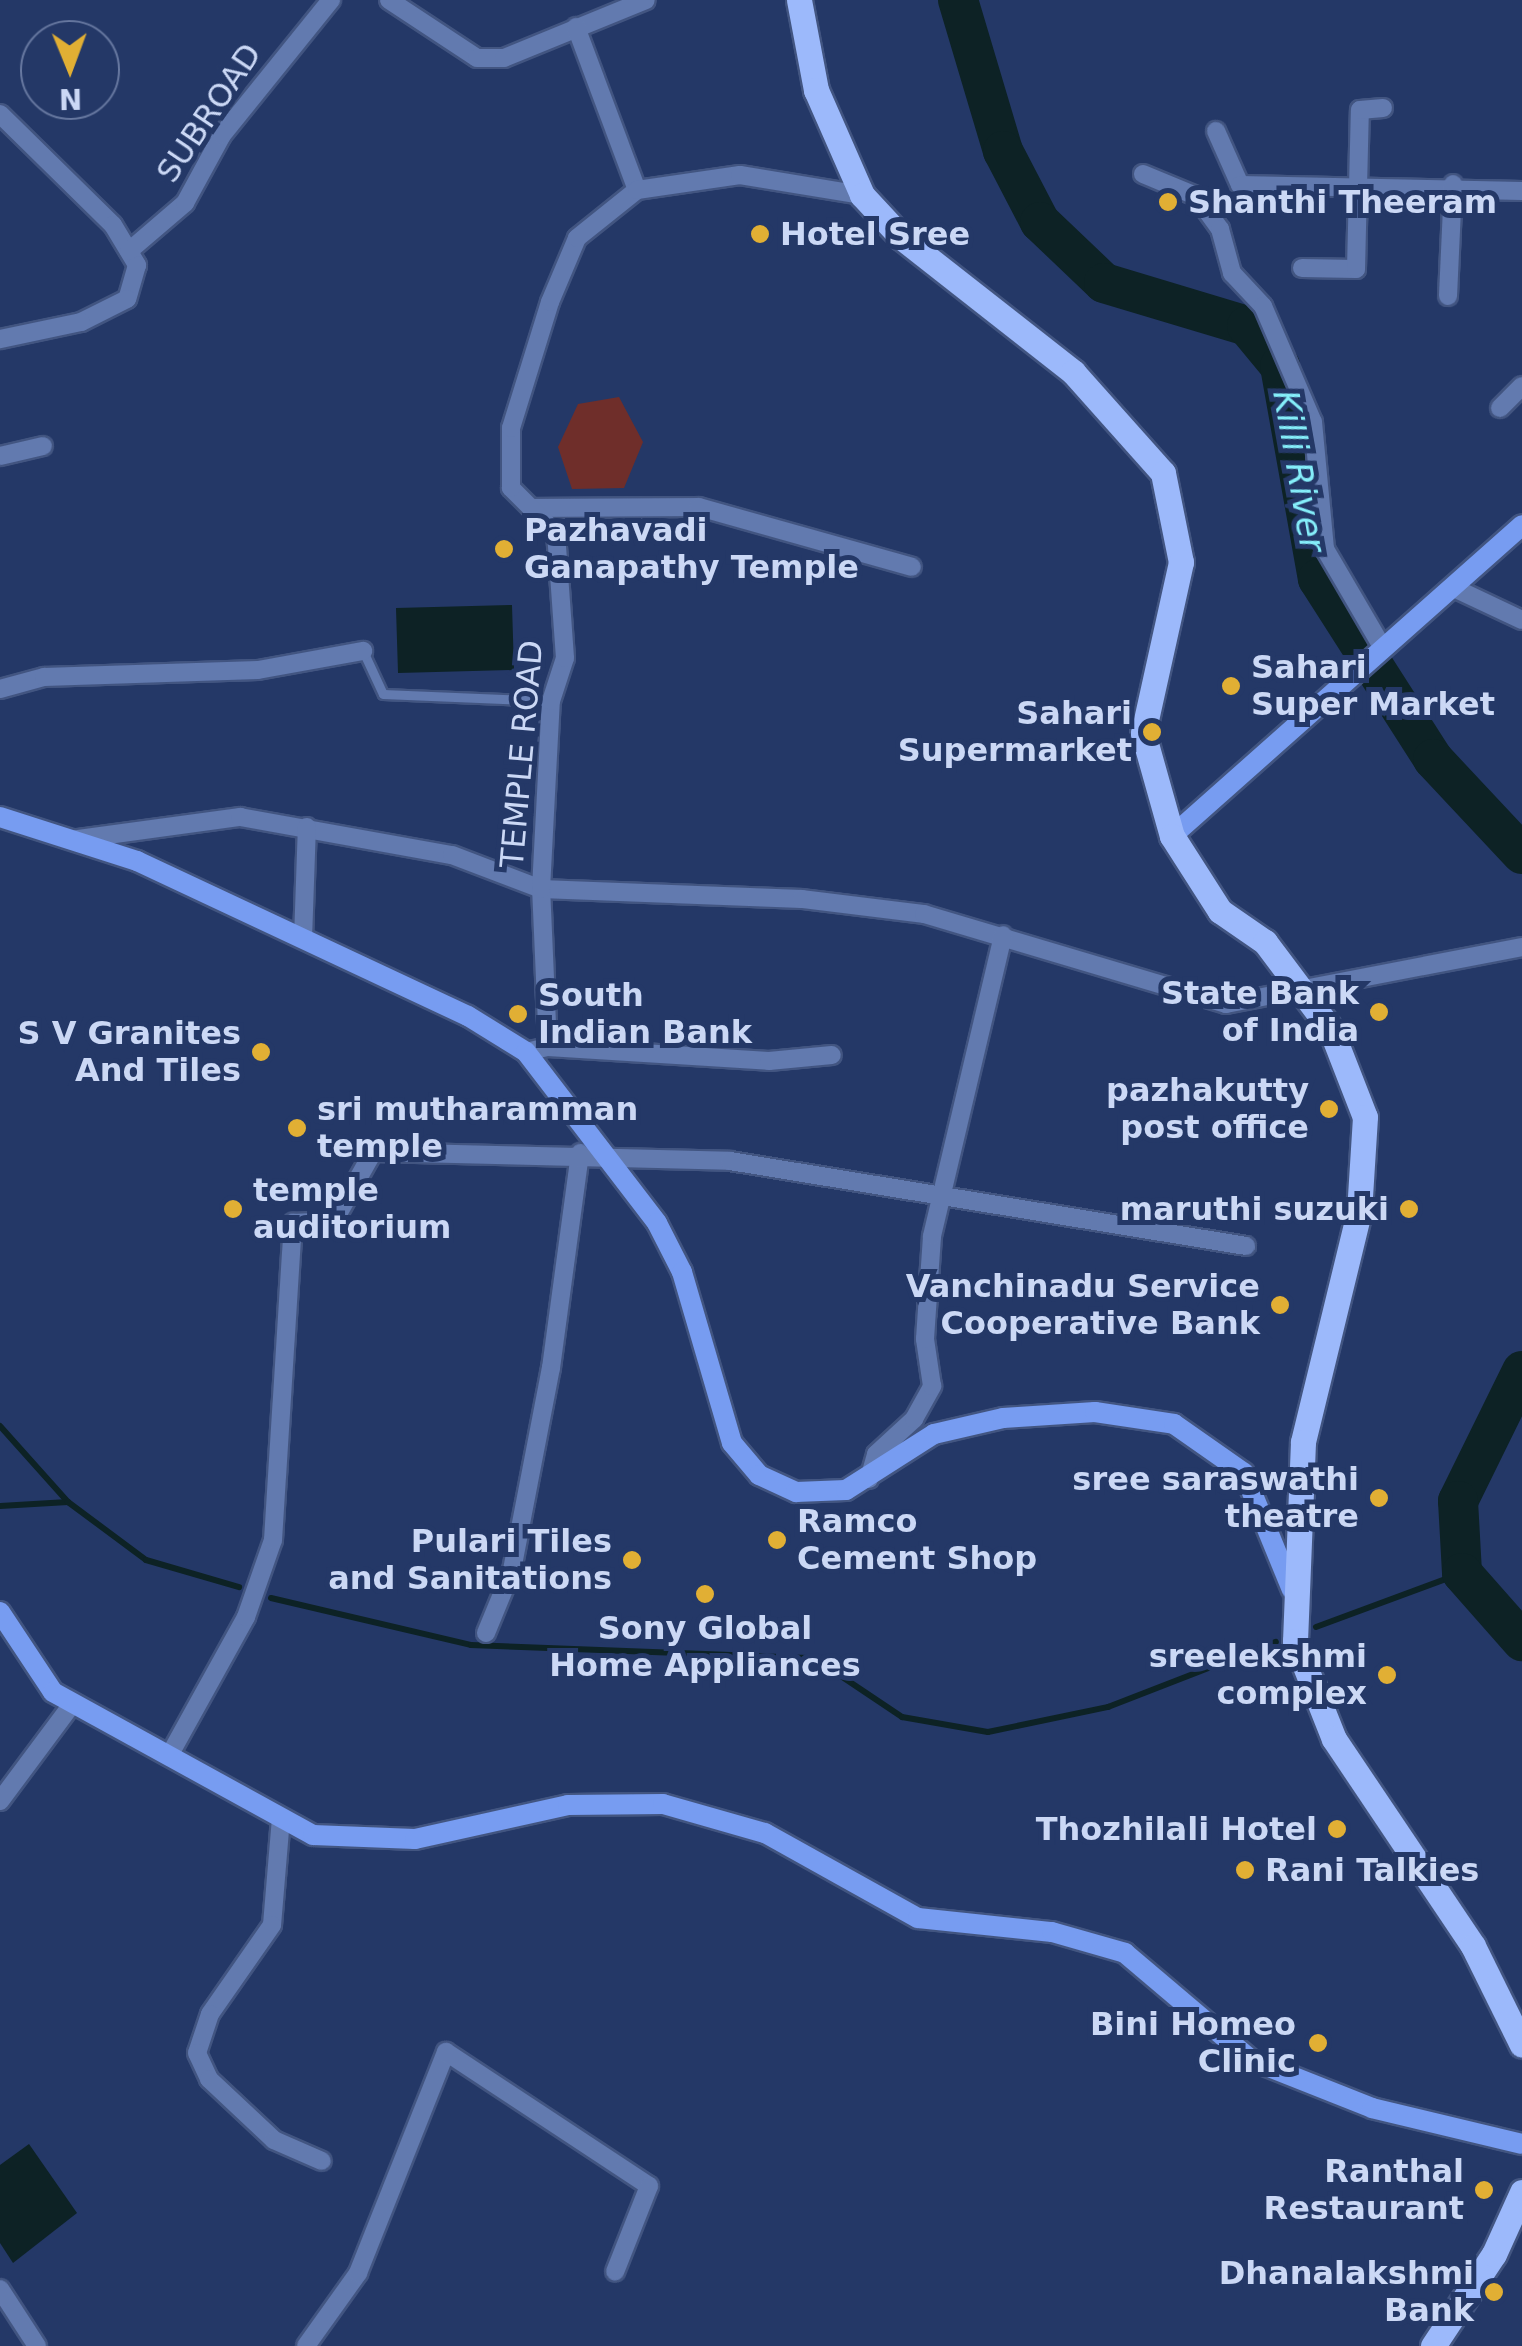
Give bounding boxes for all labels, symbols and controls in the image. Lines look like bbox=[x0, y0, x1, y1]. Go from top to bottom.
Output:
north arrow bbox=[20, 20, 120, 120]
street label: SUBROAD bbox=[149, 36, 269, 190]
text: N bbox=[58, 82, 83, 115]
place label: Shanthi Theeram bbox=[1188, 183, 1497, 221]
marker: Shanthi Theeram bbox=[1157, 191, 1179, 213]
place label: Hotel Sree bbox=[780, 215, 970, 253]
marker: Hotel Sree bbox=[749, 223, 771, 245]
water label: Killi River bbox=[1264, 387, 1334, 555]
place label: Pazhavadi Ganapathy Temple bbox=[524, 512, 859, 587]
marker: Pazhavadi Ganapathy Temple bbox=[493, 538, 515, 560]
street label: TEMPLE ROAD bbox=[493, 639, 551, 869]
place label: Sahari Super Market bbox=[1251, 649, 1495, 724]
marker: Sahari Super Market bbox=[1220, 675, 1242, 697]
place label: Sahari Supermarket bbox=[898, 695, 1132, 770]
marker: Sahari Supermarket bbox=[1141, 721, 1163, 743]
place label: State Bank of India bbox=[1161, 975, 1359, 1050]
place label: South Indian Bank bbox=[538, 977, 752, 1052]
marker: State Bank of India bbox=[1368, 1001, 1390, 1023]
marker: South Indian Bank bbox=[507, 1003, 529, 1025]
place label: S V Granites And Tiles bbox=[17, 1015, 241, 1090]
marker: S V Granites And Tiles bbox=[250, 1041, 272, 1063]
place label: pazhakutty post office bbox=[1106, 1072, 1309, 1147]
place label: sri mutharamman temple bbox=[317, 1091, 638, 1166]
marker: pazhakutty post office bbox=[1318, 1098, 1340, 1120]
marker: sri mutharamman temple bbox=[286, 1117, 308, 1139]
place label: temple auditorium bbox=[253, 1172, 451, 1247]
place label: maruthi suzuki bbox=[1120, 1190, 1389, 1228]
marker: temple auditorium bbox=[222, 1198, 244, 1220]
marker: maruthi suzuki bbox=[1398, 1198, 1420, 1220]
place label: Vanchinadu Service Cooperative Bank bbox=[906, 1268, 1260, 1343]
marker: Vanchinadu Service Cooperative Bank bbox=[1269, 1294, 1291, 1316]
place label: sree saraswathi theatre bbox=[1072, 1461, 1359, 1536]
marker: sree saraswathi theatre bbox=[1368, 1487, 1390, 1509]
place label: Ramco Cement Shop bbox=[797, 1503, 1037, 1578]
place label: Pulari Tiles and Sanitations bbox=[328, 1523, 612, 1598]
marker: Ramco Cement Shop bbox=[766, 1529, 788, 1551]
marker: Pulari Tiles and Sanitations bbox=[621, 1549, 643, 1571]
marker: Sony Global Home Appliances bbox=[694, 1583, 716, 1605]
place label: Sony Global Home Appliances bbox=[549, 1610, 861, 1685]
place label: sreelekshmi complex bbox=[1149, 1638, 1367, 1713]
marker: sreelekshmi complex bbox=[1376, 1664, 1398, 1686]
place label: Thozhilali Hotel bbox=[1036, 1810, 1317, 1848]
marker: Thozhilali Hotel bbox=[1326, 1818, 1348, 1840]
place label: Rani Talkies bbox=[1265, 1851, 1479, 1889]
marker: Rani Talkies bbox=[1234, 1859, 1256, 1881]
place label: Bini Homeo Clinic bbox=[1090, 2006, 1296, 2081]
marker: Bini Homeo Clinic bbox=[1305, 2030, 1331, 2056]
place label: Ranthal Restaurant bbox=[1263, 2153, 1464, 2228]
marker: Ranthal Restaurant bbox=[1473, 2179, 1495, 2201]
place label: Dhanalakshmi Bank bbox=[1219, 2255, 1474, 2330]
marker: Dhanalakshmi Bank bbox=[1483, 2281, 1505, 2303]

